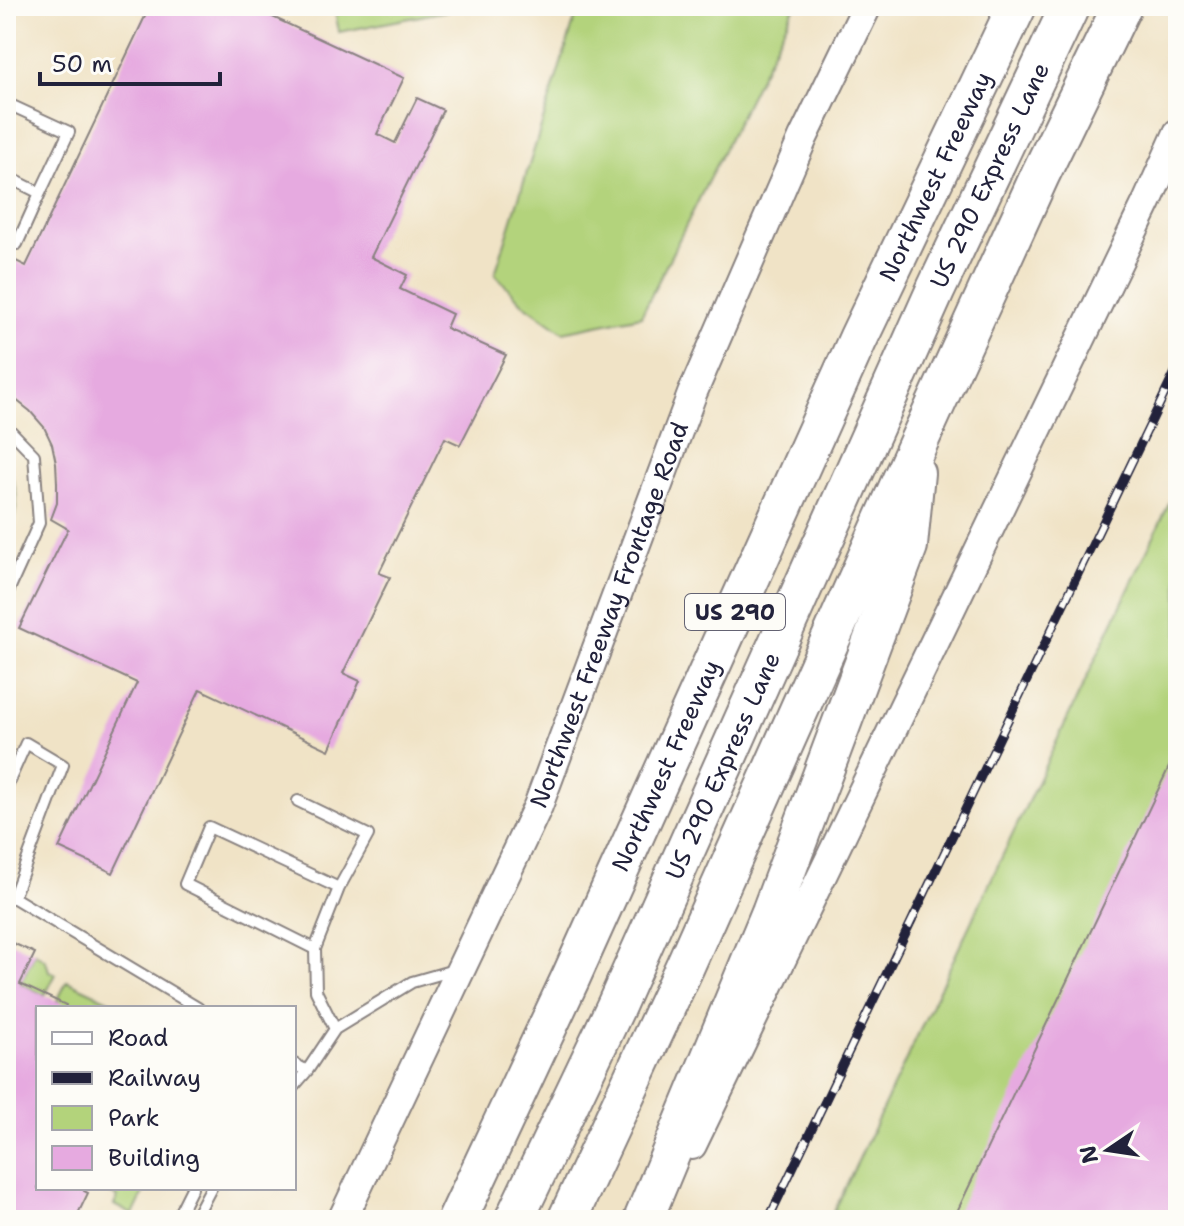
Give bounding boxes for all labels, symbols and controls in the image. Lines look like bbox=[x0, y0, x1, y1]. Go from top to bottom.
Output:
scale bar bbox=[40, 36, 220, 86]
text: 50 m bbox=[52, 48, 112, 80]
street label: US 290 Express Lane bbox=[923, 57, 1057, 293]
street label: Northwest Freeway bbox=[872, 66, 999, 287]
street label: Northwest Freeway Frontage Road bbox=[522, 419, 696, 811]
road number: US 290 bbox=[685, 594, 785, 630]
street label: US 290 Express Lane bbox=[658, 647, 788, 885]
street label: Northwest Freeway bbox=[606, 654, 726, 876]
legend bbox=[36, 1006, 296, 1190]
text: Road bbox=[108, 1022, 168, 1054]
text: Railway bbox=[108, 1062, 201, 1094]
text: Park bbox=[108, 1102, 160, 1134]
north arrow bbox=[1068, 1110, 1148, 1190]
text: Building bbox=[108, 1142, 200, 1174]
text: N bbox=[1073, 1143, 1105, 1166]

